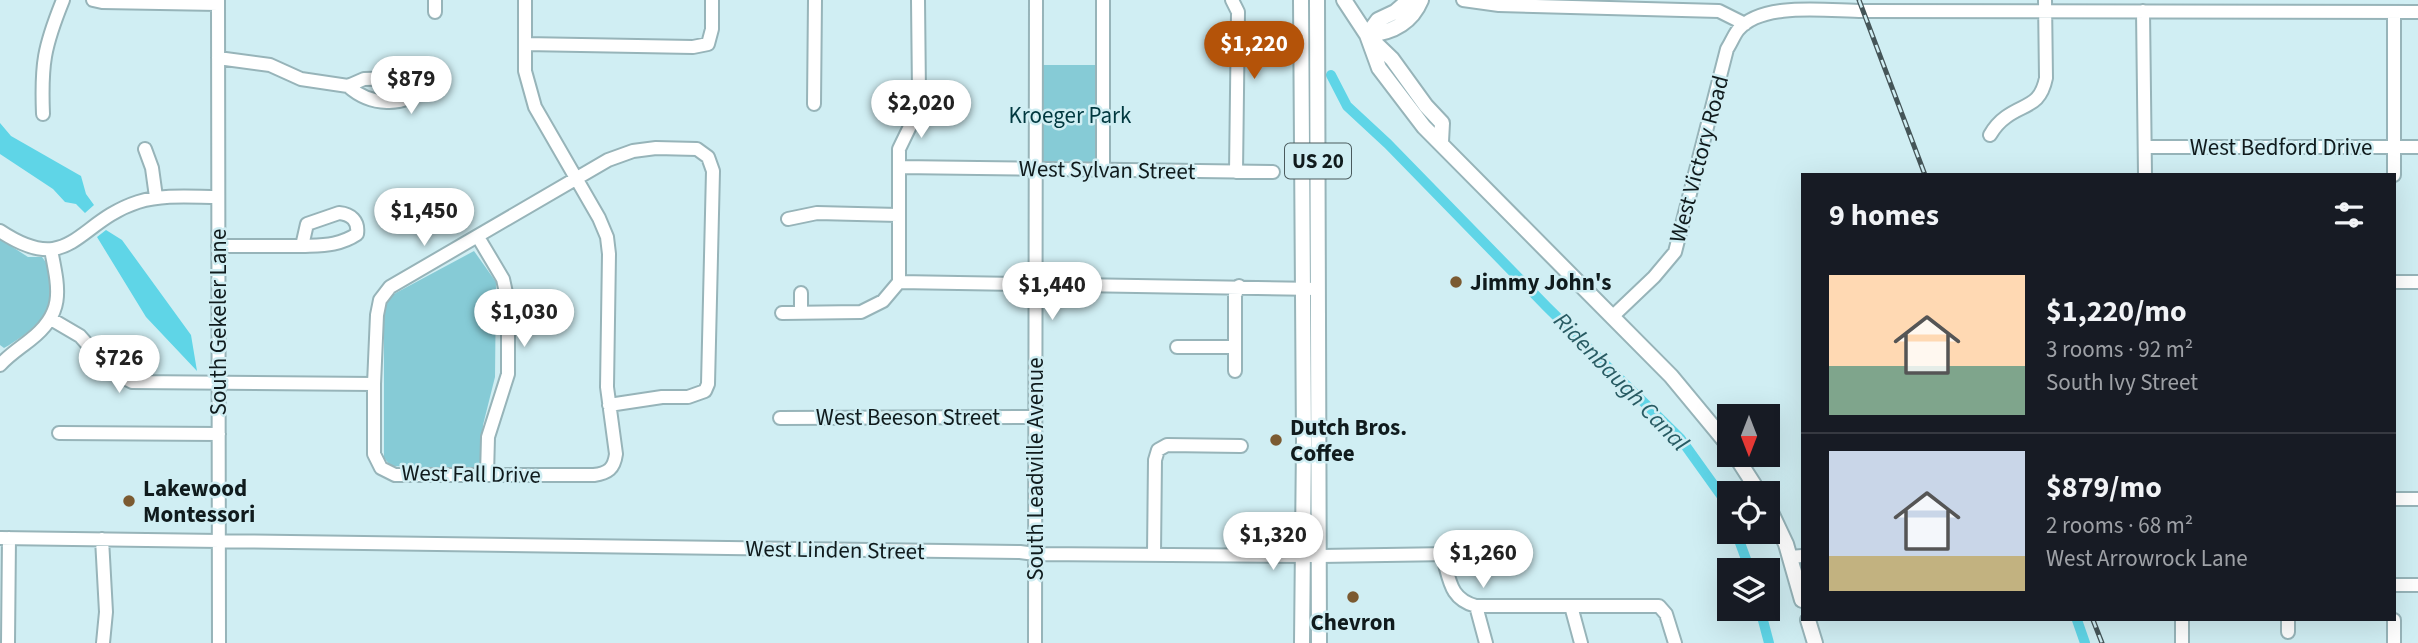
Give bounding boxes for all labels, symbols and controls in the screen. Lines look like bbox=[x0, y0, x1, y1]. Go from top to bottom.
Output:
pin: $1,220 bbox=[1197, 22, 1311, 81]
text: $1,220 bbox=[1220, 27, 1288, 60]
pin: $879 bbox=[370, 57, 452, 116]
text: $879 bbox=[387, 62, 435, 95]
street label: West Victory Road bbox=[1661, 72, 1737, 246]
pin: $2,020 bbox=[864, 80, 978, 140]
text: $2,020 bbox=[887, 86, 955, 119]
park label: Kroeger Park bbox=[1009, 99, 1132, 132]
street label: West Bedford Drive bbox=[2190, 131, 2372, 164]
road number: US 20 bbox=[1285, 144, 1351, 178]
street label: West Sylvan Street bbox=[1018, 152, 1196, 188]
pin: $1,450 bbox=[367, 188, 481, 248]
text: $1,450 bbox=[390, 194, 458, 227]
text: 9 homes bbox=[1829, 194, 1939, 237]
icon: filters bbox=[2330, 196, 2368, 234]
street label: South Gekeler Lane bbox=[202, 229, 235, 415]
pin: $1,440 bbox=[995, 262, 1109, 322]
place label: Jimmy John's bbox=[1470, 266, 1611, 299]
text: $1,440 bbox=[1018, 268, 1086, 301]
marker: Jimmy John's bbox=[1448, 274, 1464, 290]
pin: $1,030 bbox=[467, 290, 581, 349]
text: $1,220/mo bbox=[2046, 290, 2187, 333]
text: $1,030 bbox=[490, 295, 558, 328]
icon: home bbox=[1885, 303, 1969, 387]
water label: Ridenbaugh Canal bbox=[1545, 304, 1697, 460]
text: 3 rooms · 92 m² bbox=[2046, 333, 2193, 366]
pin: $726 bbox=[78, 336, 160, 395]
text: $726 bbox=[95, 341, 143, 374]
street label: South Leadville Avenue bbox=[1019, 357, 1052, 581]
text: South Ivy Street bbox=[2046, 366, 2198, 399]
street label: West Beeson Street bbox=[816, 401, 1000, 434]
north arrow bbox=[1717, 404, 1780, 467]
map controls bbox=[1717, 404, 1780, 621]
place label: Dutch Bros. Coffee bbox=[1290, 411, 1407, 470]
marker: Dutch Bros. Coffee bbox=[1268, 432, 1284, 448]
street label: West Fall Drive bbox=[401, 456, 541, 492]
text: $879/mo bbox=[2046, 466, 2162, 509]
place label: Lakewood Montessori bbox=[143, 472, 255, 531]
icon: home bbox=[1885, 479, 1969, 563]
button: locate bbox=[1717, 481, 1780, 544]
marker: Lakewood Montessori bbox=[121, 493, 137, 509]
text: 2 rooms · 68 m² bbox=[2046, 509, 2193, 542]
pin: $1,320 bbox=[1216, 512, 1330, 572]
text: $1,320 bbox=[1239, 518, 1307, 551]
pin: $1,260 bbox=[1426, 530, 1540, 590]
street label: West Linden Street bbox=[745, 532, 925, 568]
text: $1,260 bbox=[1449, 536, 1517, 569]
text: West Arrowrock Lane bbox=[2046, 542, 2248, 575]
button: layers bbox=[1717, 558, 1780, 621]
marker: Chevron bbox=[1345, 589, 1361, 605]
place label: Chevron bbox=[1310, 606, 1396, 639]

